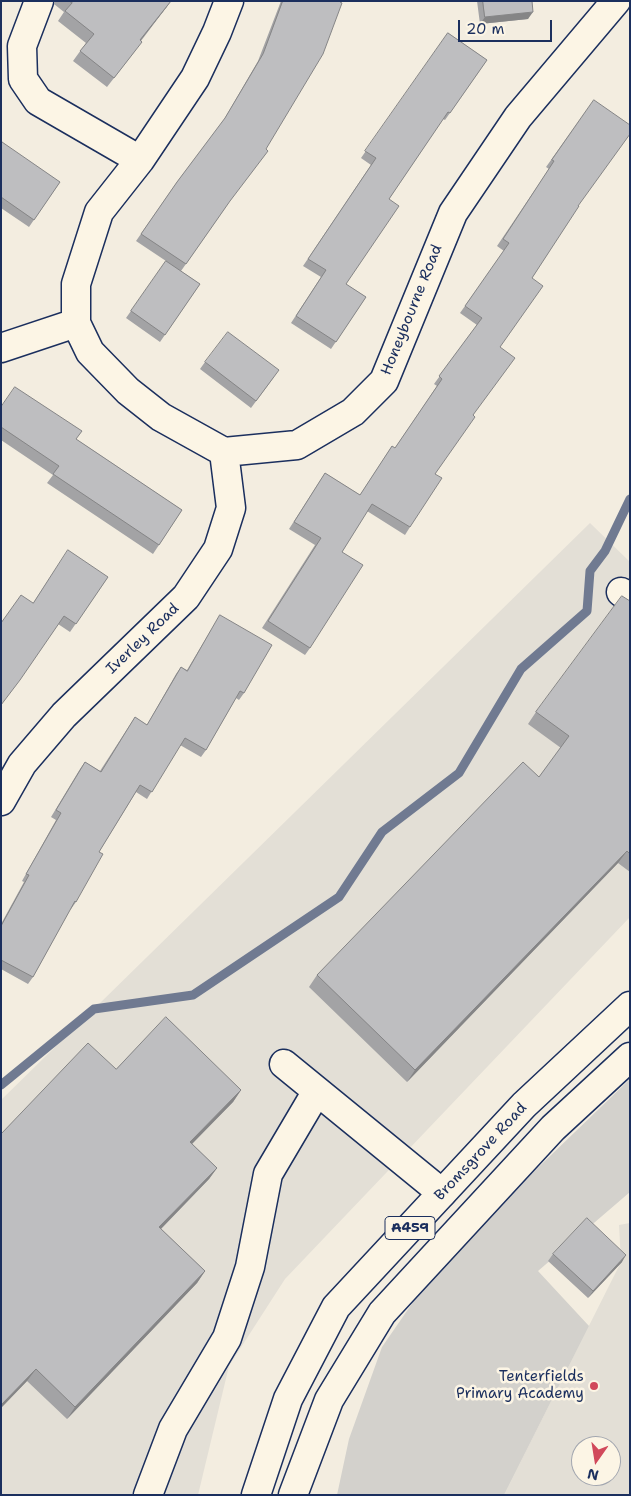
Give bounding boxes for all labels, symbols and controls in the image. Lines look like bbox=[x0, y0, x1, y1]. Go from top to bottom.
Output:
scale bar bbox=[461, 10, 555, 42]
text: 20 m bbox=[466, 19, 505, 39]
street label: Honeybourne Road bbox=[378, 242, 446, 378]
street label: Iverley Road bbox=[103, 600, 183, 678]
street label: Bromsgrove Road bbox=[431, 1099, 531, 1205]
road number: A459 bbox=[385, 1216, 435, 1240]
place label: Tenterfields Primary Academy bbox=[456, 1368, 584, 1403]
marker: Tenterfields Primary Academy bbox=[588, 1380, 600, 1392]
north arrow bbox=[571, 1436, 621, 1486]
text: N bbox=[585, 1465, 600, 1485]

